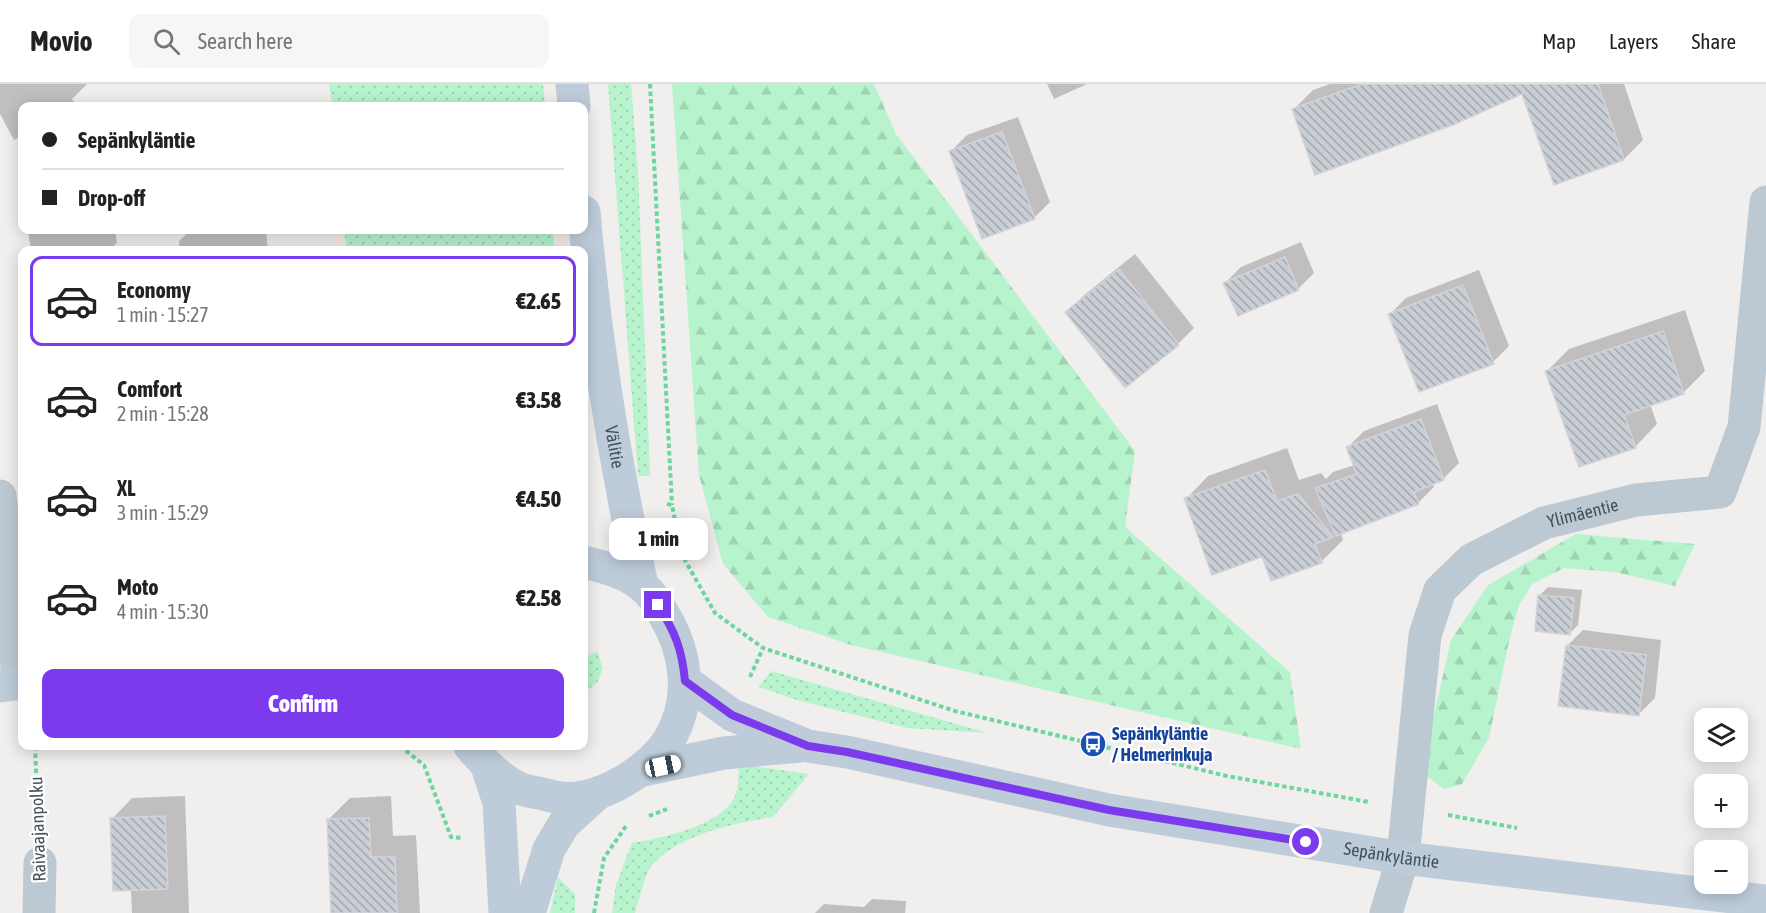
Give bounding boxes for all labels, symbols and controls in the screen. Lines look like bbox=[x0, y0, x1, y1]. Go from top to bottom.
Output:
search box bbox=[129, 14, 549, 68]
text: Movio bbox=[30, 25, 93, 57]
icon: search bbox=[150, 25, 183, 58]
text: Search here bbox=[198, 28, 293, 54]
text: Map bbox=[1542, 29, 1576, 53]
text: Layers bbox=[1609, 29, 1659, 53]
text: Share bbox=[1692, 29, 1736, 53]
text: Sepänkyläntie bbox=[78, 127, 195, 153]
text: Drop-off bbox=[78, 185, 145, 211]
icon: car bbox=[45, 274, 99, 328]
text: Economy bbox=[117, 277, 191, 303]
text: €2.65 bbox=[516, 288, 561, 314]
text: 1 min · 15:27 bbox=[117, 303, 209, 326]
icon: car bbox=[45, 373, 99, 427]
text: Comfort bbox=[117, 376, 182, 402]
text: €3.58 bbox=[516, 387, 561, 413]
text: 2 min · 15:28 bbox=[117, 402, 209, 425]
street label: Välitie bbox=[601, 424, 629, 470]
icon: car bbox=[45, 472, 99, 526]
text: XL bbox=[117, 475, 135, 501]
text: €4.50 bbox=[516, 486, 561, 512]
street label: Ylimäentie bbox=[1545, 494, 1620, 532]
text: 3 min · 15:29 bbox=[117, 501, 209, 524]
callout: 1 min bbox=[608, 518, 708, 560]
text: 1 min bbox=[638, 527, 679, 550]
icon: car bbox=[45, 571, 99, 625]
text: Moto bbox=[117, 574, 159, 600]
text: €2.58 bbox=[516, 585, 561, 611]
route end bbox=[644, 591, 671, 618]
text: 4 min · 15:30 bbox=[117, 600, 209, 623]
button: Confirm bbox=[42, 669, 564, 738]
map controls bbox=[1694, 708, 1748, 894]
button: layers bbox=[1694, 708, 1748, 762]
place label: Sepänkyläntie / Helmerinkuja bbox=[1112, 723, 1212, 765]
bus stop icon: Sepänkyläntie / Helmerinkuja bbox=[1078, 729, 1108, 759]
car bbox=[644, 753, 682, 779]
button: + bbox=[1694, 774, 1748, 828]
street label: Raivaajanpolku bbox=[25, 776, 50, 882]
route start bbox=[1292, 828, 1319, 855]
street label: Sepänkyläntie bbox=[1342, 837, 1440, 872]
button: − bbox=[1694, 840, 1748, 894]

